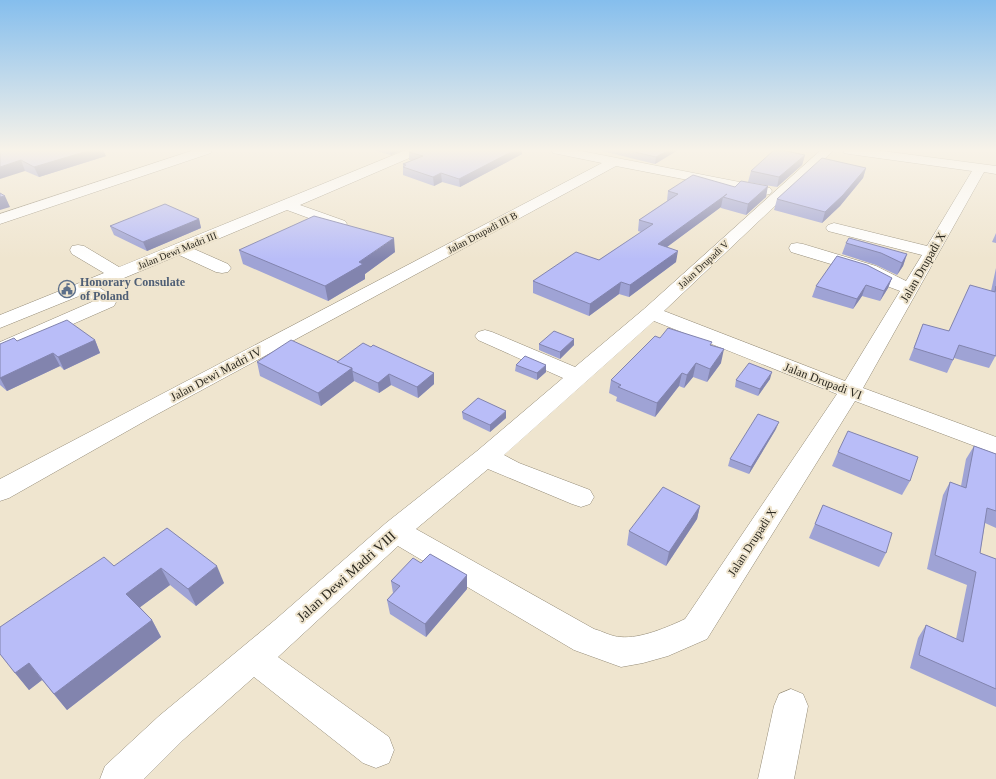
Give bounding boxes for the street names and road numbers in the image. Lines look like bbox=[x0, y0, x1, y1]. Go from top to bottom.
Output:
street label: Jalan Drupadi III B bbox=[445, 209, 519, 255]
street label: Jalan Drupadi X bbox=[897, 229, 949, 305]
street label: Jalan Dewi Madri III bbox=[136, 230, 218, 271]
street label: Jalan Drupadi V bbox=[676, 238, 732, 291]
street label: Jalan Dewi Madri IV bbox=[168, 344, 264, 404]
street label: Jalan Drupadi VI bbox=[782, 360, 864, 402]
street label: Jalan Drupadi X bbox=[725, 505, 779, 579]
street label: Jalan Dewi Madri VIII bbox=[294, 528, 399, 625]

